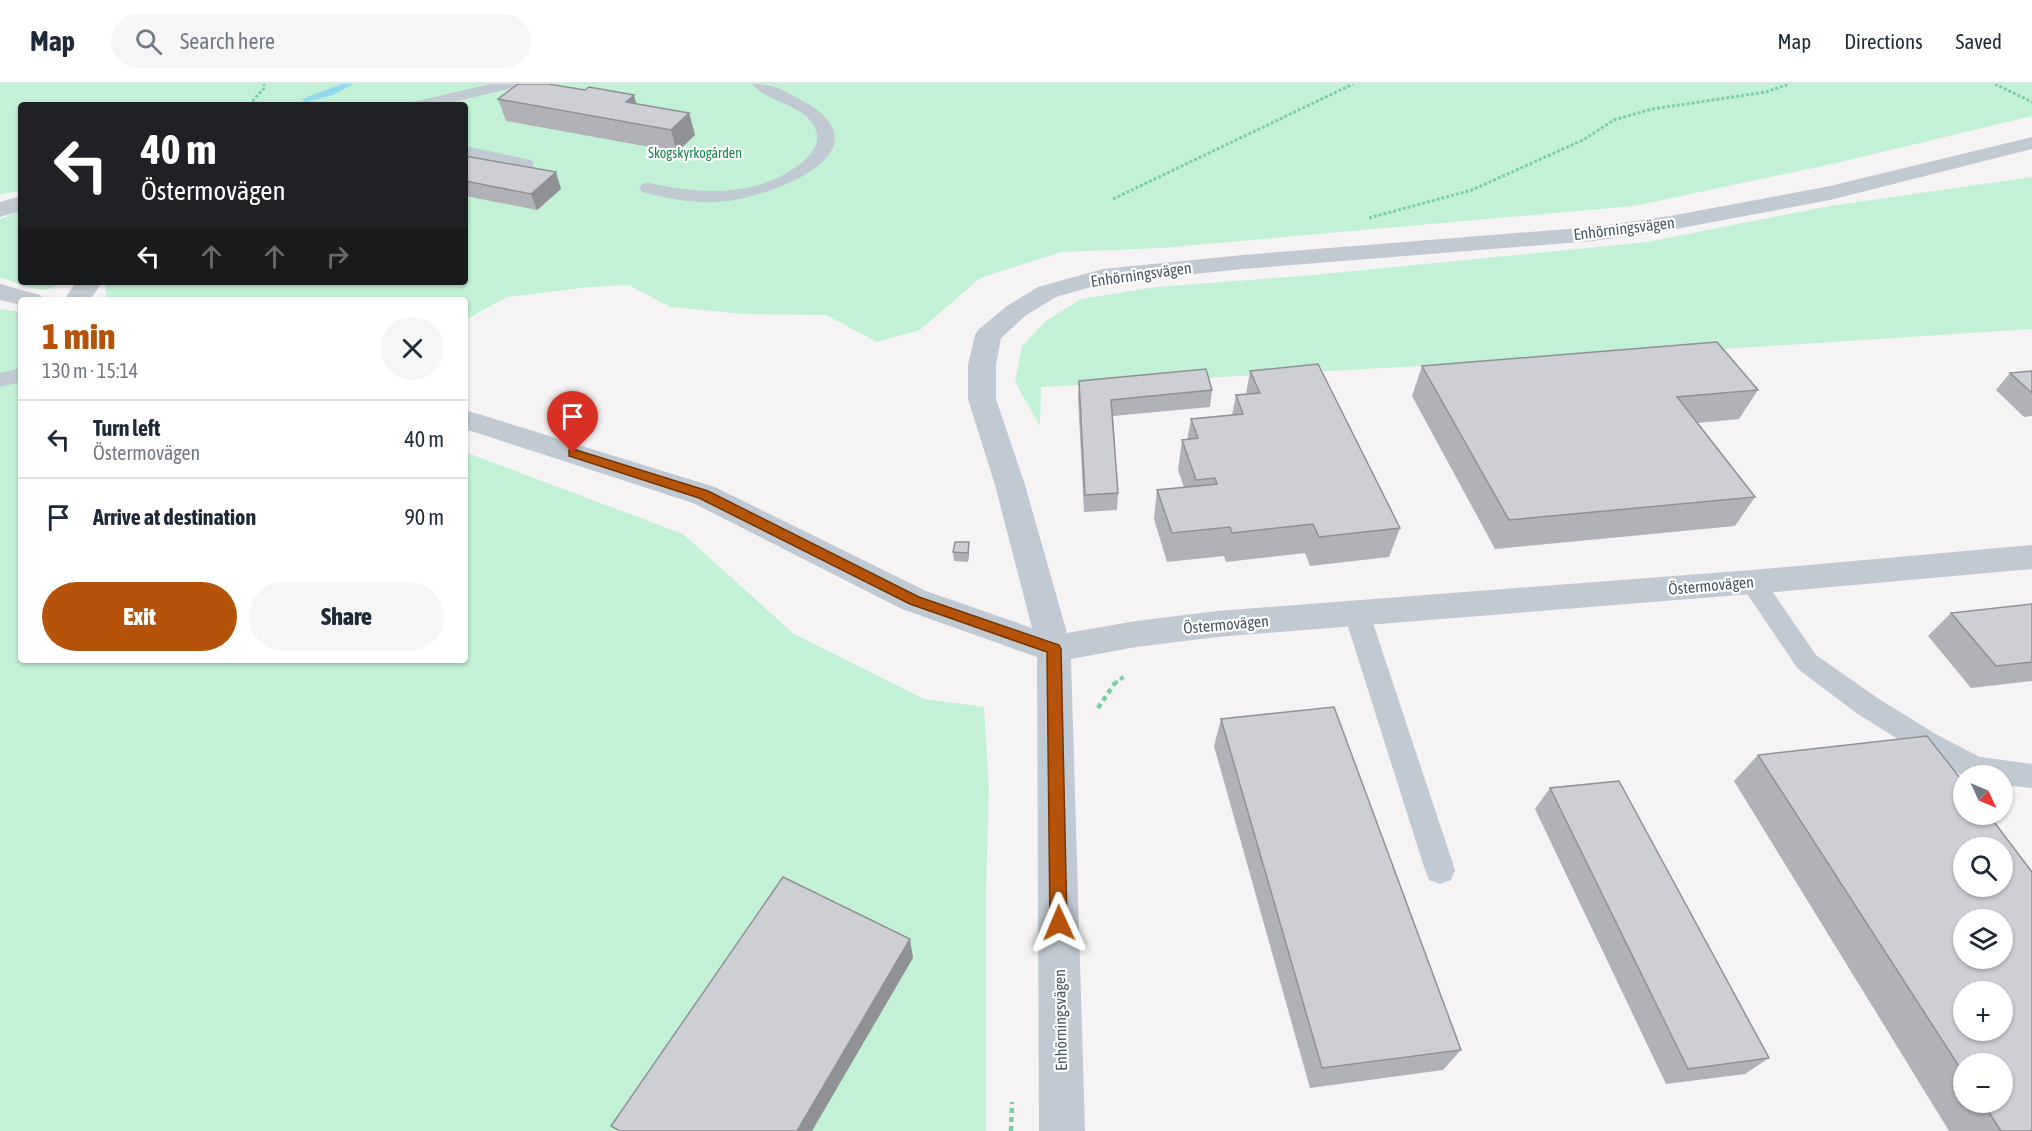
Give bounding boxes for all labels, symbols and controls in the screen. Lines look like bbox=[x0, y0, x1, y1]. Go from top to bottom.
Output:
search box bbox=[111, 14, 531, 68]
text: Map bbox=[30, 25, 75, 57]
icon: search bbox=[132, 25, 165, 58]
text: Search here bbox=[180, 28, 275, 54]
text: Map bbox=[1777, 29, 1811, 53]
text: Directions bbox=[1844, 29, 1923, 53]
text: Saved bbox=[1956, 29, 2002, 53]
text: 40 m bbox=[141, 125, 216, 173]
icon: left bbox=[42, 126, 120, 204]
park label: Skogskyrkogården bbox=[648, 145, 742, 161]
text: Östermovägen bbox=[141, 175, 286, 206]
street label: Enhörningsvägen bbox=[1572, 213, 1676, 244]
icon: left bbox=[132, 240, 165, 273]
icon: ahead bbox=[195, 240, 228, 273]
icon: ahead bbox=[258, 240, 291, 273]
icon: right bbox=[321, 240, 354, 273]
street label: Enhörningsvägen bbox=[1089, 258, 1193, 291]
text: 1 min bbox=[42, 315, 116, 357]
button: close bbox=[381, 317, 444, 380]
text: 130 m · 15:14 bbox=[42, 359, 138, 382]
pin bbox=[547, 391, 598, 453]
icon: arrive bbox=[556, 400, 589, 433]
text: Turn left bbox=[93, 415, 160, 441]
icon: left bbox=[42, 423, 75, 456]
text: 40 m bbox=[404, 426, 444, 452]
text: Östermovägen bbox=[93, 441, 200, 464]
icon: arrive bbox=[42, 501, 75, 534]
text: Arrive at destination bbox=[93, 504, 256, 530]
text: 90 m bbox=[404, 504, 444, 530]
street label: Östermovägen bbox=[1667, 572, 1755, 599]
button: Exit bbox=[42, 582, 237, 651]
button: Share bbox=[249, 582, 444, 651]
street label: Östermovägen bbox=[1182, 611, 1270, 638]
north arrow bbox=[1953, 765, 2013, 825]
map controls bbox=[1953, 765, 2013, 1113]
button: search bbox=[1953, 837, 2013, 897]
position arrow bbox=[1027, 891, 1091, 955]
button: layers bbox=[1953, 909, 2013, 969]
street label: Enhörningsvägen bbox=[1050, 969, 1071, 1071]
button: + bbox=[1953, 981, 2013, 1041]
button: − bbox=[1953, 1053, 2013, 1113]

